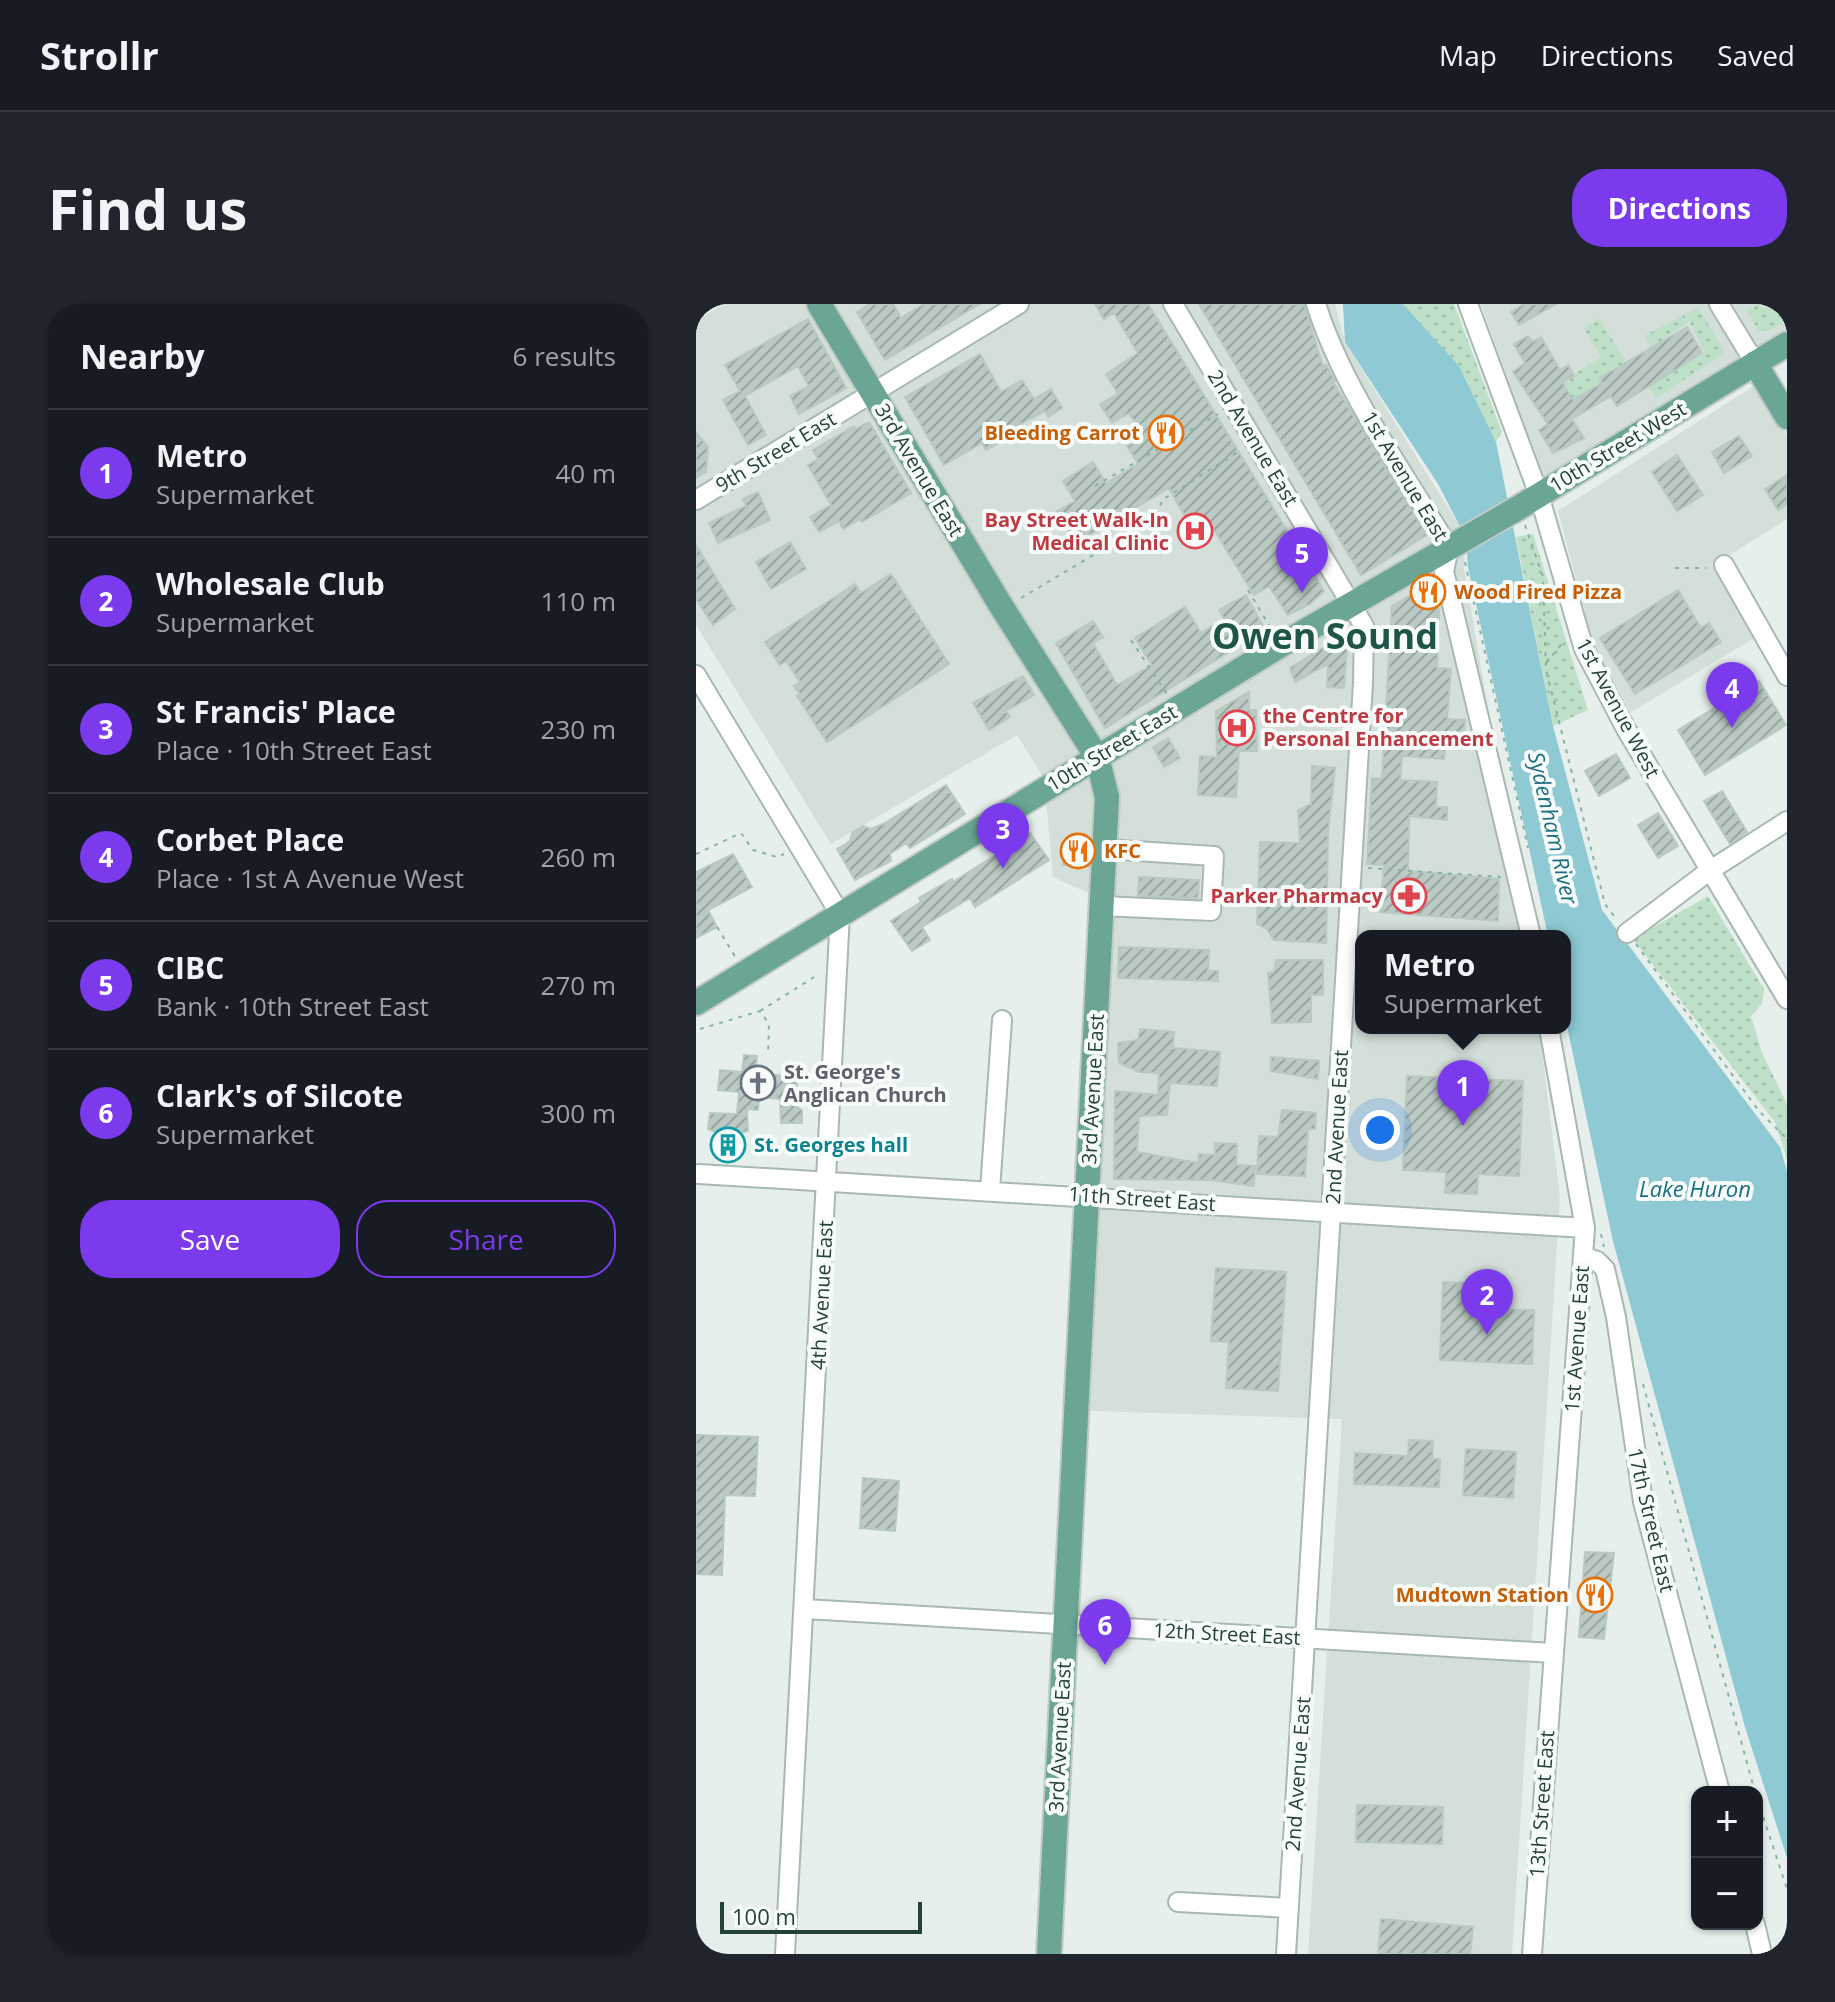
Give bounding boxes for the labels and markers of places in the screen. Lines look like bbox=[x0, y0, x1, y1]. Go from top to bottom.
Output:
restaurant icon: Bleeding Carrot bbox=[1147, 414, 1185, 452]
place label: Bleeding Carrot bbox=[984, 419, 1140, 446]
place label: Bay Street Walk-In Medical Clinic bbox=[984, 506, 1169, 556]
hospital icon: Bay Street Walk-In Medical Clinic bbox=[1176, 512, 1214, 550]
pin: 5 bbox=[1276, 527, 1328, 593]
restaurant icon: Wood Fired Pizza bbox=[1409, 573, 1447, 611]
place label: Wood Fired Pizza bbox=[1454, 578, 1622, 605]
pin: 4 bbox=[1706, 662, 1758, 728]
place label: the Centre for Personal Enhancement bbox=[1263, 702, 1494, 752]
hospital icon: the Centre for Personal Enhancement bbox=[1218, 709, 1256, 747]
pin: 3 bbox=[977, 803, 1029, 869]
restaurant icon: KFC bbox=[1059, 832, 1097, 870]
place label: KFC bbox=[1104, 837, 1141, 864]
pharmacy icon: Parker Pharmacy bbox=[1390, 877, 1428, 915]
place label: Parker Pharmacy bbox=[1211, 882, 1384, 909]
place label: St. George's Anglican Church bbox=[784, 1058, 947, 1108]
pin: 1 bbox=[1437, 1060, 1489, 1126]
church icon: St. George's Anglican Church bbox=[739, 1064, 777, 1102]
building icon: St. Georges hall bbox=[709, 1126, 747, 1164]
place label: St. Georges hall bbox=[754, 1131, 908, 1158]
pin: 2 bbox=[1461, 1269, 1513, 1335]
restaurant icon: Mudtown Station bbox=[1576, 1576, 1614, 1614]
place label: Mudtown Station bbox=[1396, 1581, 1569, 1608]
pin: 6 bbox=[1079, 1599, 1131, 1665]

